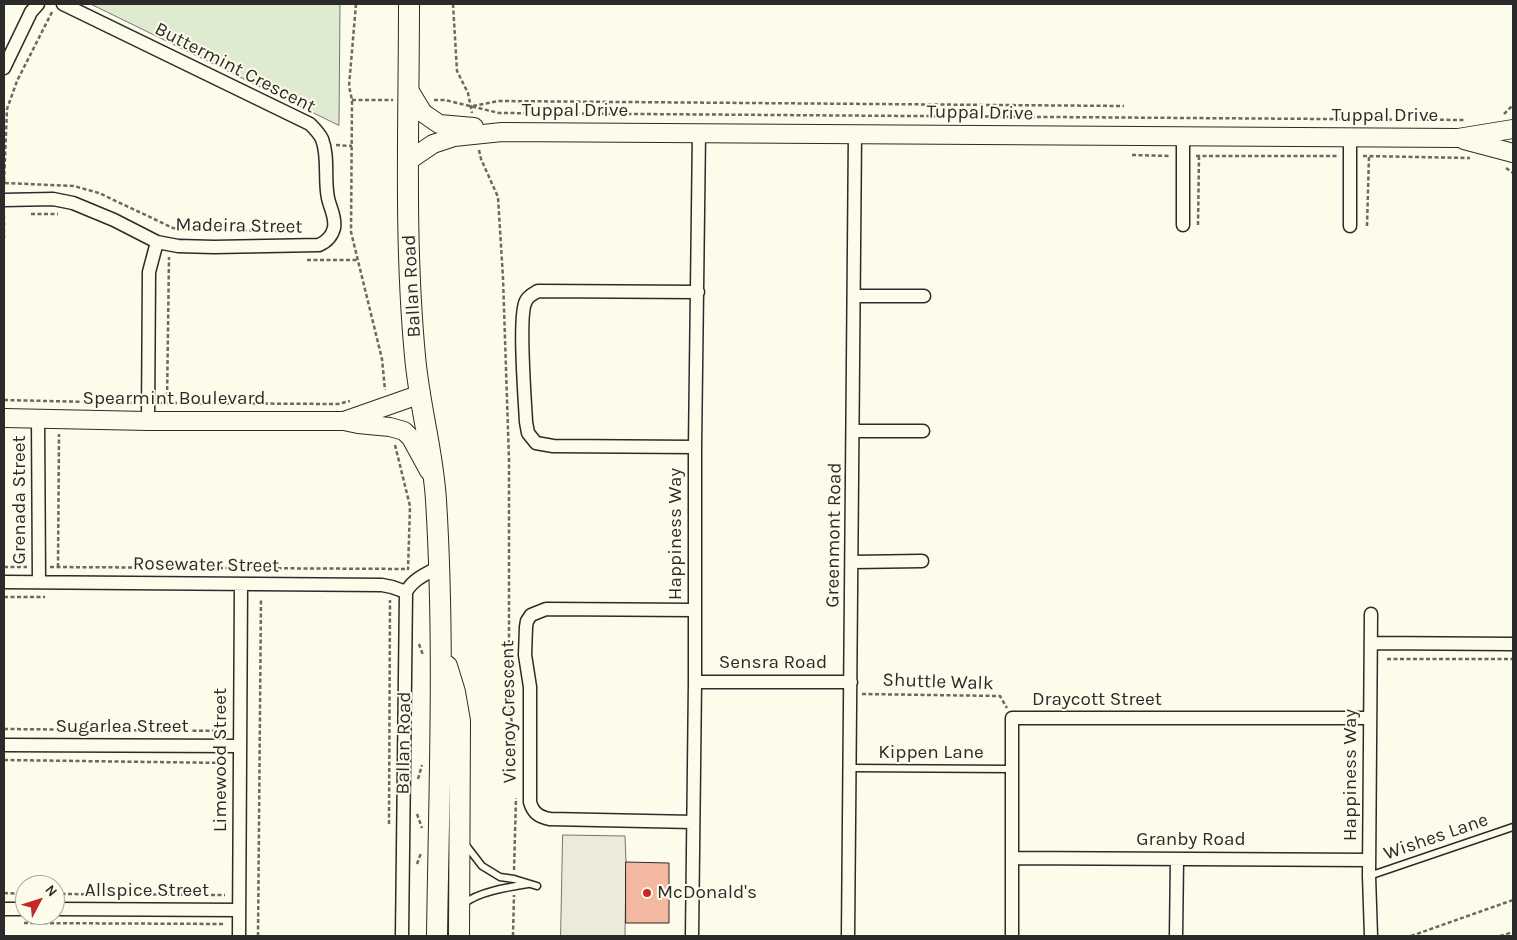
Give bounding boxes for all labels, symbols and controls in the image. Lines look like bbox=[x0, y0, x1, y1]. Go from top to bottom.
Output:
street label: Buttermint Crescent bbox=[151, 18, 319, 118]
street label: Tuppal Drive bbox=[522, 100, 628, 122]
street label: Tuppal Drive bbox=[927, 101, 1033, 125]
street label: Tuppal Drive bbox=[1332, 105, 1438, 127]
street label: Madeira Street bbox=[175, 213, 303, 239]
street label: Ballan Road bbox=[398, 234, 426, 338]
street label: Spearmint Boulevard bbox=[82, 388, 266, 410]
street label: Grenada Street bbox=[9, 435, 31, 565]
street label: Greenmont Road bbox=[821, 462, 847, 608]
street label: Happiness Way bbox=[665, 468, 687, 600]
street label: Rosewater Street bbox=[133, 552, 279, 578]
street label: Viceroy Crescent bbox=[496, 640, 522, 784]
street label: Sensra Road bbox=[719, 652, 827, 674]
street label: Shuttle Walk bbox=[882, 669, 994, 695]
street label: Limewood Street bbox=[210, 688, 232, 832]
street label: Draycott Street bbox=[1032, 689, 1162, 711]
street label: Ballan Road bbox=[392, 691, 416, 795]
street label: Happiness Way bbox=[1340, 709, 1362, 841]
street label: Sugarlea Street bbox=[55, 716, 189, 738]
street label: Kippen Lane bbox=[878, 742, 984, 764]
street label: Wishes Lane bbox=[1381, 808, 1491, 866]
street label: Granby Road bbox=[1136, 829, 1246, 851]
north arrow bbox=[15, 875, 65, 925]
street label: Allspice Street bbox=[85, 880, 209, 902]
text: N bbox=[41, 881, 61, 900]
place label: McDonald's bbox=[657, 882, 757, 904]
marker: McDonald's bbox=[641, 887, 653, 899]

